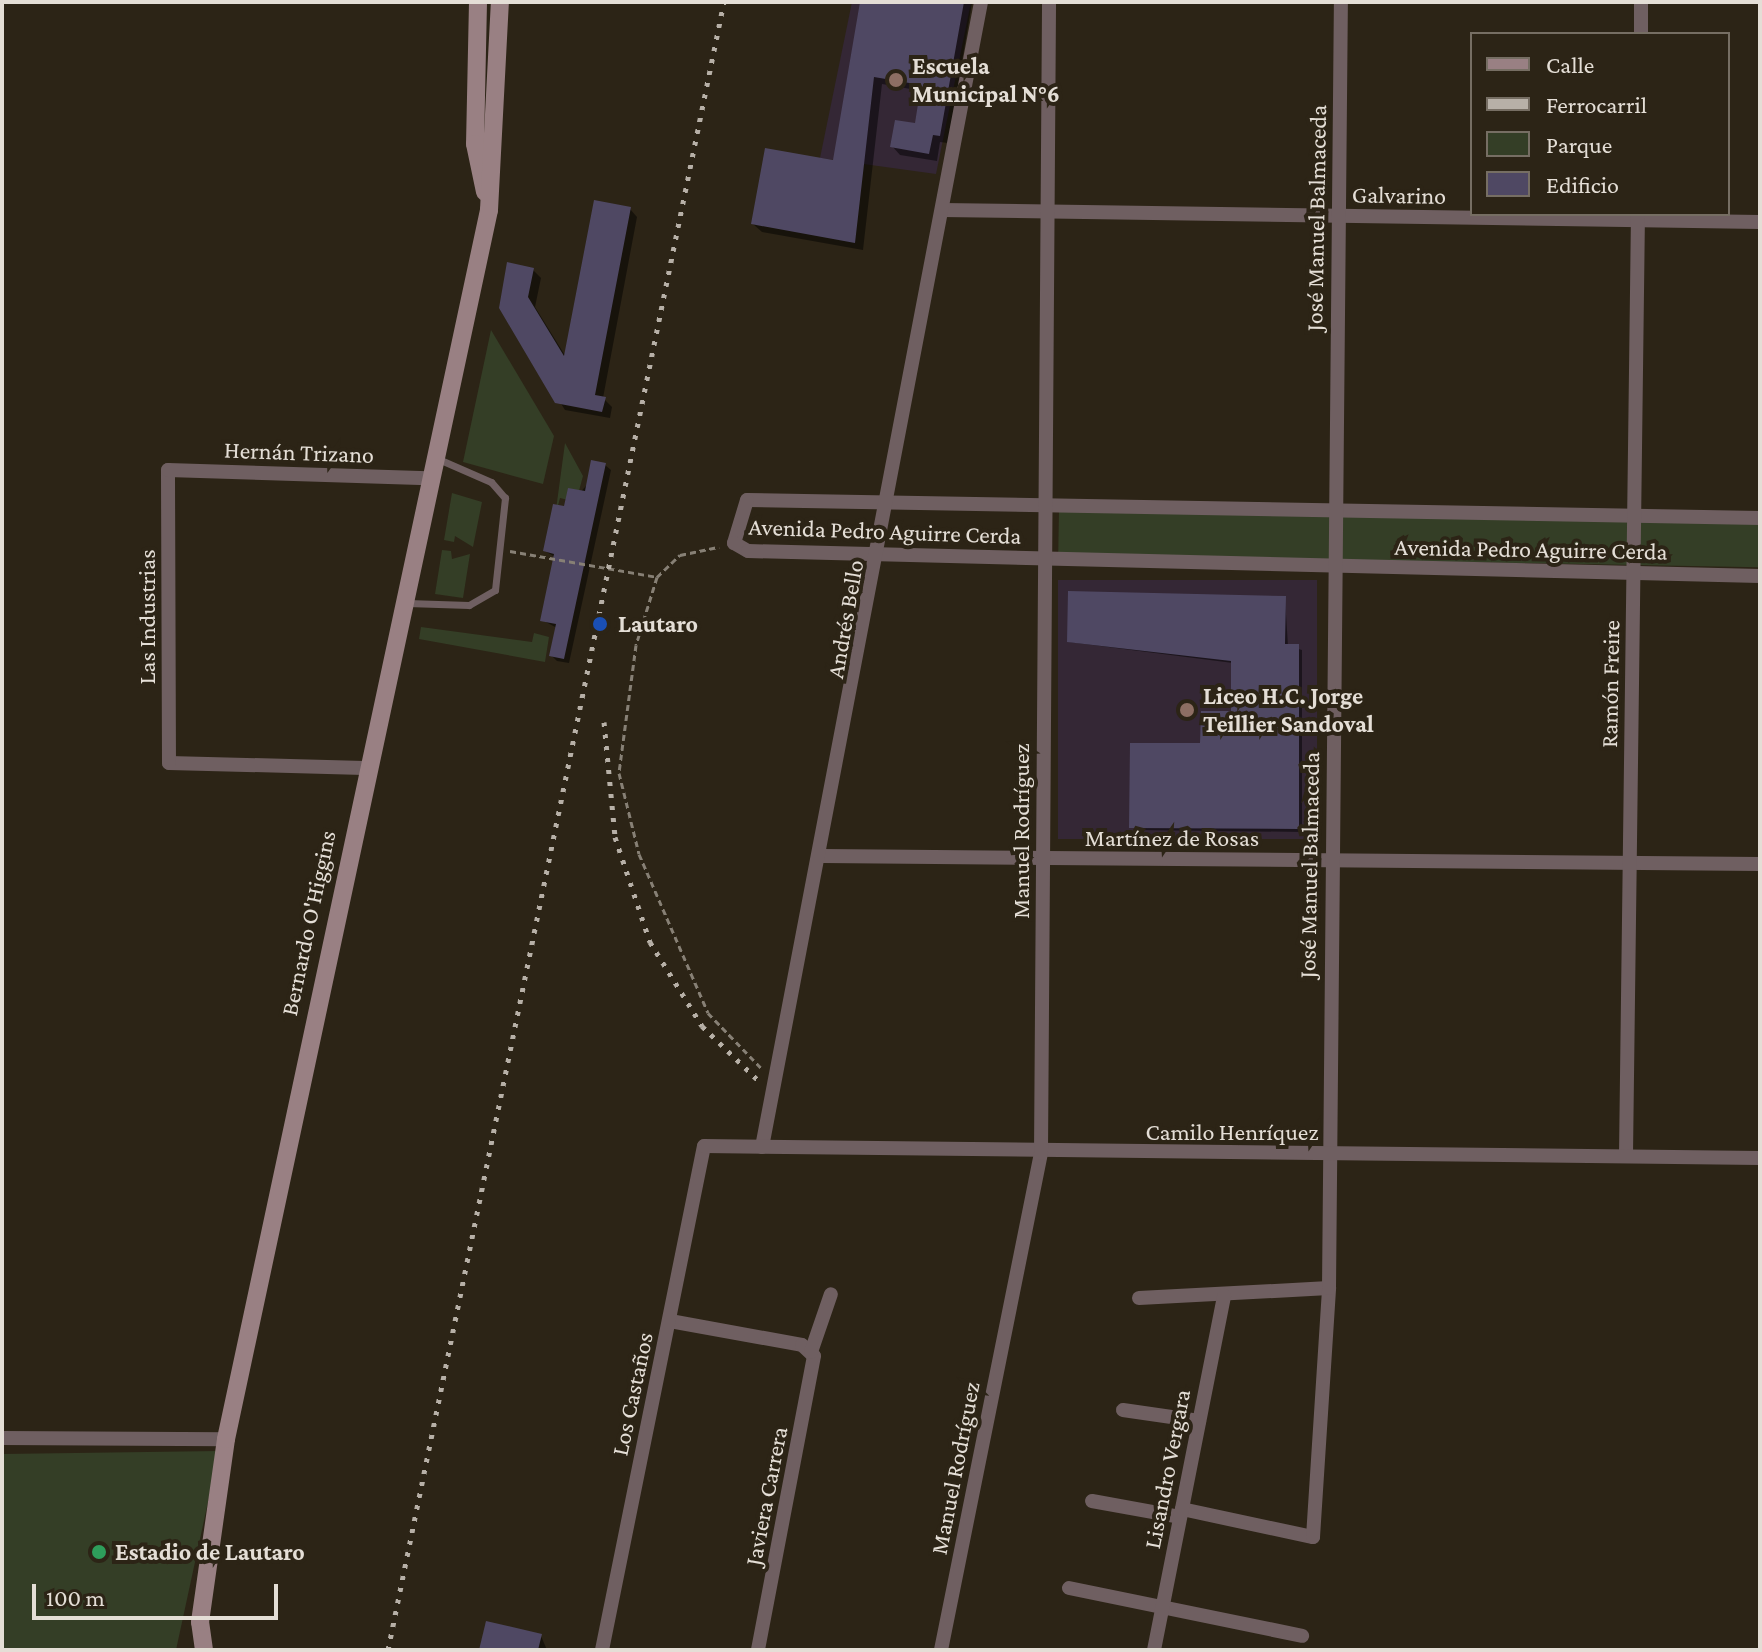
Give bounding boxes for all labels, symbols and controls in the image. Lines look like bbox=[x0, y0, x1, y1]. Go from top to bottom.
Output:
legend bbox=[1470, 32, 1730, 216]
text: Calle bbox=[1546, 51, 1594, 78]
place label: Escuela Municipal N°6 bbox=[912, 52, 1060, 108]
marker: Escuela Municipal N°6 bbox=[887, 71, 905, 89]
text: Ferrocarril bbox=[1546, 91, 1647, 118]
street label: José Manuel Balmaceda bbox=[1300, 104, 1332, 332]
text: Parque bbox=[1546, 131, 1612, 158]
text: Edificio bbox=[1546, 171, 1619, 198]
street label: Galvarino bbox=[1352, 180, 1446, 210]
street label: Hernán Trizano bbox=[223, 435, 375, 469]
street label: Avenida Pedro Aguirre Cerda bbox=[748, 512, 1022, 550]
street label: Avenida Pedro Aguirre Cerda bbox=[1394, 532, 1668, 566]
street label: Las Industrias bbox=[133, 549, 161, 685]
street label: Andrés Bello bbox=[820, 557, 870, 681]
place label: Lautaro bbox=[618, 610, 698, 638]
marker: Lautaro bbox=[589, 613, 611, 635]
street label: Ramón Freire bbox=[1594, 620, 1626, 748]
place label: Liceo H.C. Jorge Teillier Sandoval bbox=[1203, 682, 1374, 738]
marker: Liceo H.C. Jorge Teillier Sandoval bbox=[1178, 701, 1196, 719]
street label: Manuel Rodríguez bbox=[1007, 743, 1035, 919]
street label: José Manuel Balmaceda bbox=[1293, 751, 1325, 979]
street label: Martínez de Rosas bbox=[1085, 824, 1259, 852]
street label: Bernardo O'Higgins bbox=[274, 828, 342, 1018]
street label: Camilo Henríquez bbox=[1145, 1118, 1319, 1146]
street label: Los Castaños bbox=[605, 1330, 659, 1458]
street label: Manuel Rodríguez bbox=[924, 1379, 986, 1557]
street label: Lisandro Vergara bbox=[1137, 1387, 1197, 1551]
street label: Javiera Carrera bbox=[738, 1424, 794, 1568]
place label: Estadio de Lautaro bbox=[115, 1538, 305, 1566]
marker: Estadio de Lautaro bbox=[90, 1543, 108, 1561]
scale bar bbox=[36, 1568, 282, 1618]
text: 100 m bbox=[46, 1584, 105, 1611]

